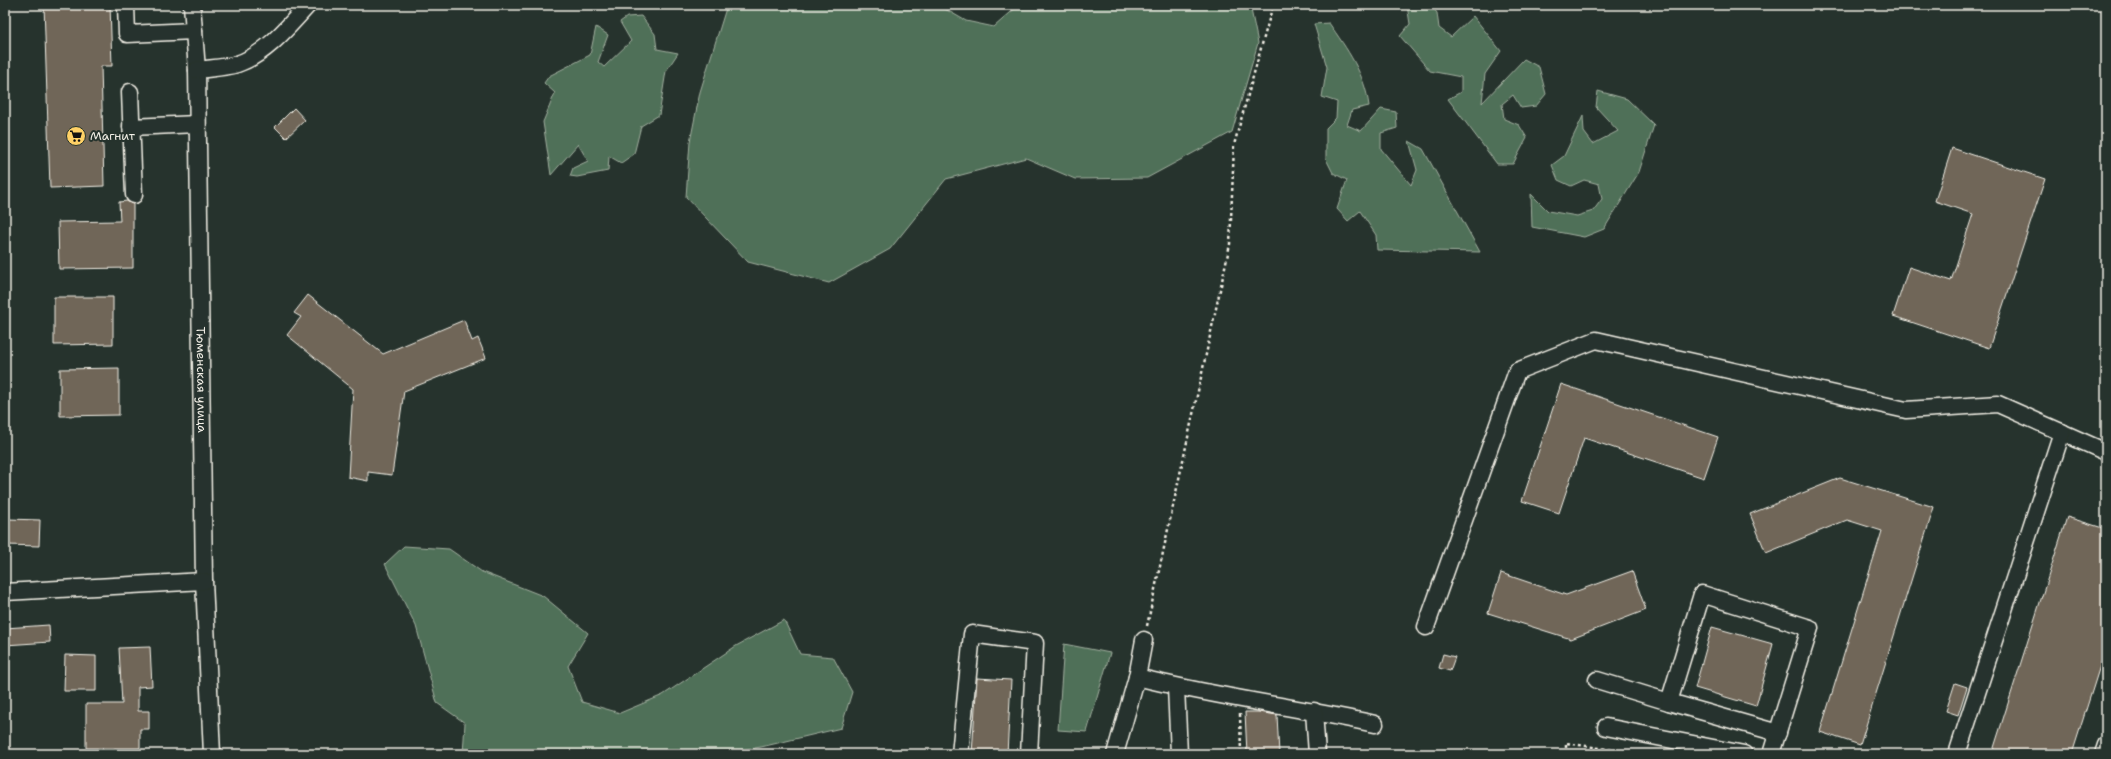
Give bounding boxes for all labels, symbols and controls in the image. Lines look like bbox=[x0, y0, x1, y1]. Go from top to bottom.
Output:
supermarket icon: Магнит bbox=[65, 125, 87, 147]
place label: Магнит bbox=[90, 128, 136, 144]
street label: Тюменская улица bbox=[193, 327, 210, 433]

